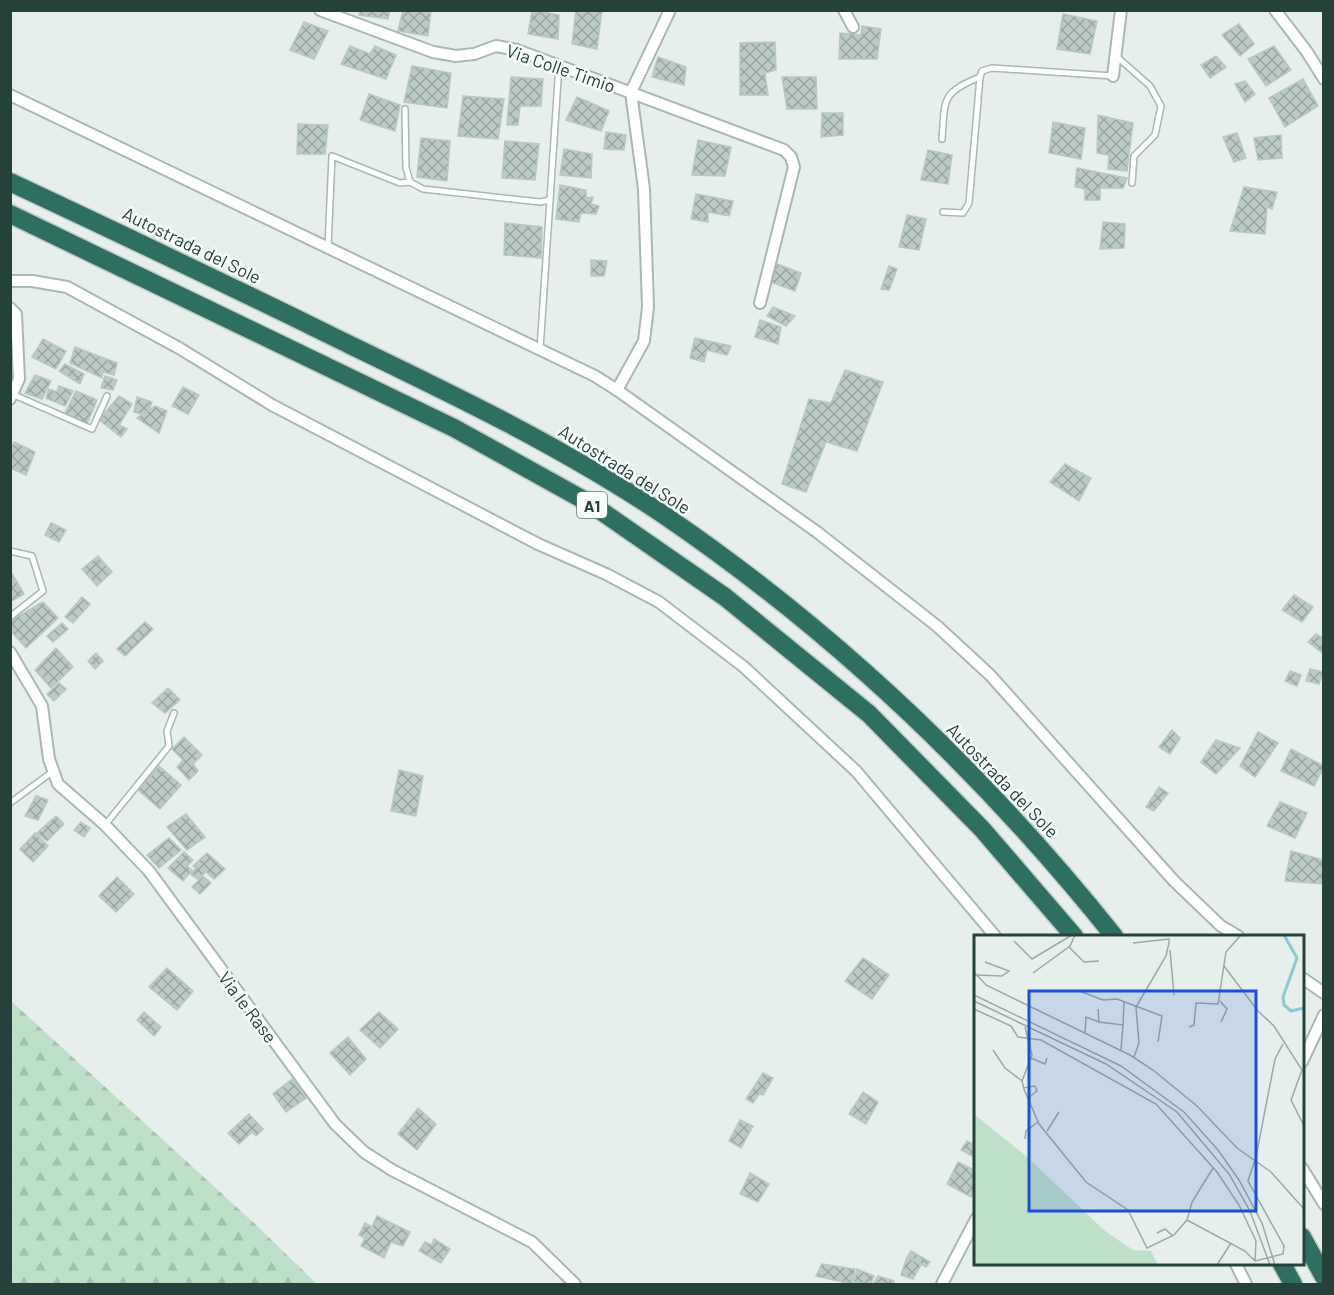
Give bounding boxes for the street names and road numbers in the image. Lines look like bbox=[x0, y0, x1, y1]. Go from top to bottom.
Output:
street label: Via Colle Timio bbox=[503, 39, 619, 97]
street label: Autostrada del Sole bbox=[119, 202, 265, 288]
street label: Autostrada del Sole bbox=[555, 420, 695, 518]
road number: A1 bbox=[577, 492, 607, 518]
street label: Autostrada del Sole bbox=[942, 718, 1064, 842]
street label: Via le Rase bbox=[214, 967, 282, 1047]

